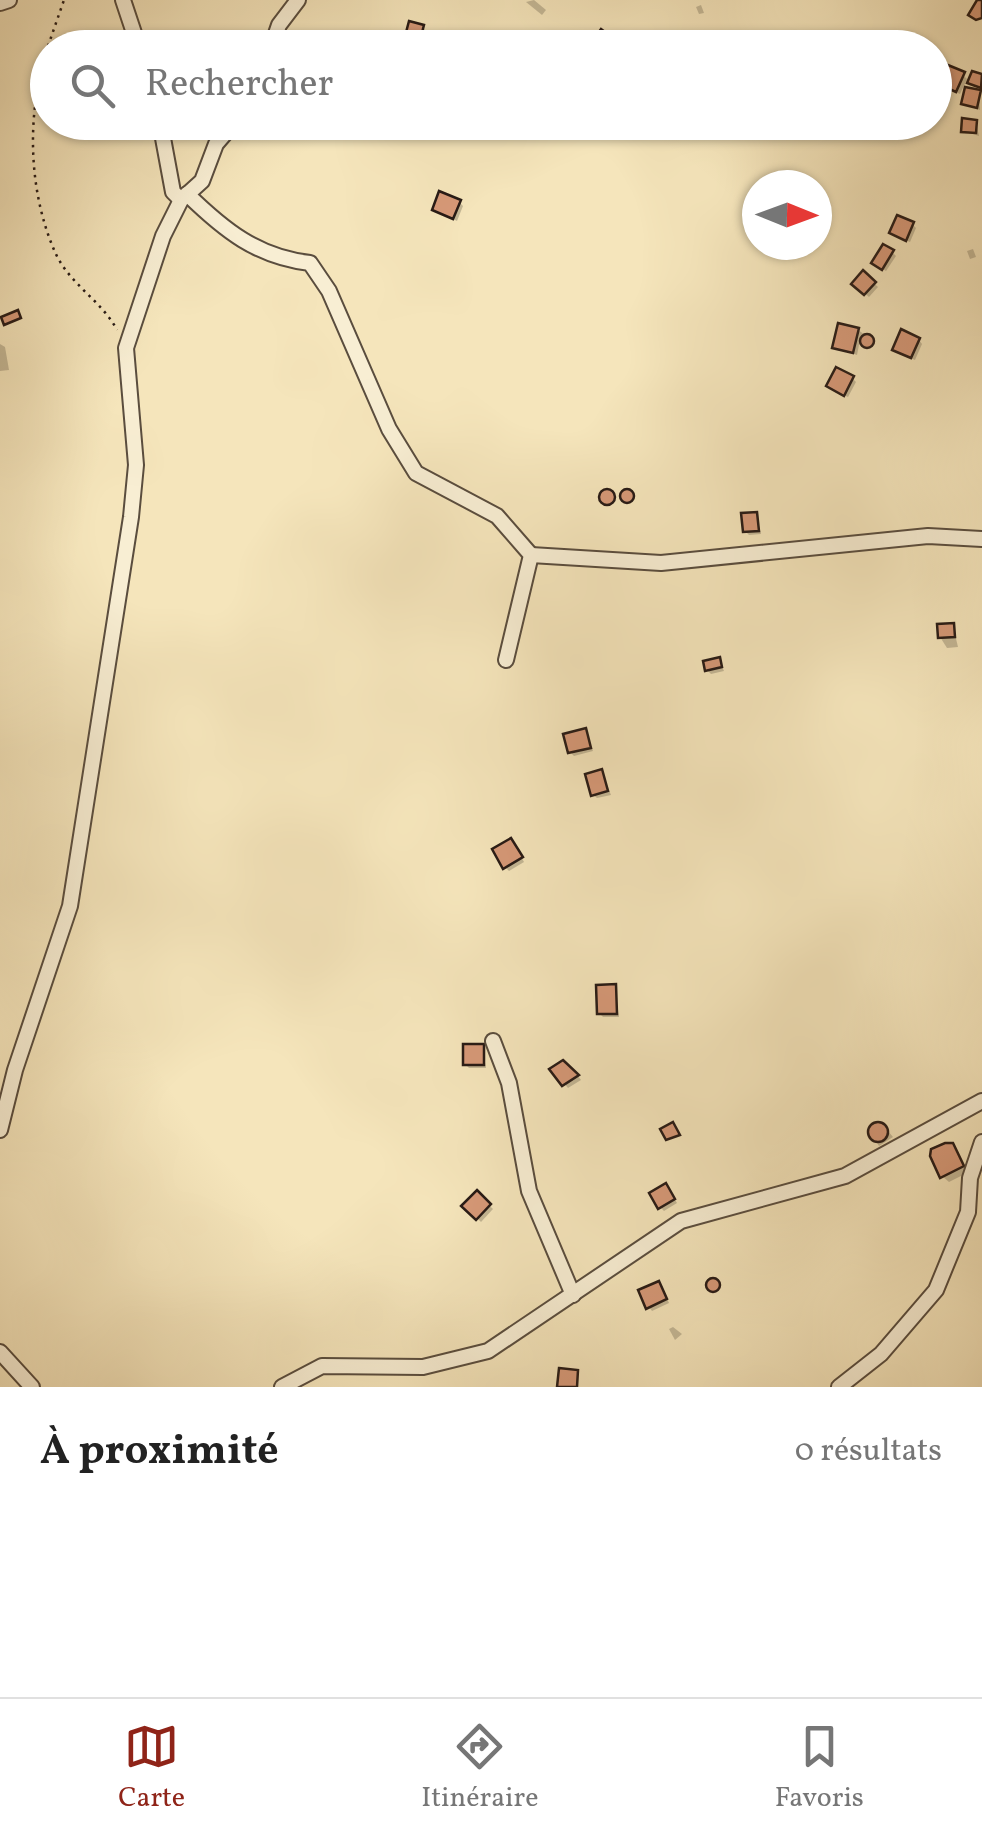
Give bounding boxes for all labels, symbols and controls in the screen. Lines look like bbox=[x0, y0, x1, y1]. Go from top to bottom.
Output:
search box bbox=[30, 30, 952, 140]
icon: search bbox=[65, 58, 120, 113]
text: Rechercher bbox=[145, 59, 333, 112]
north arrow bbox=[742, 170, 832, 260]
text: À proximité bbox=[40, 1423, 279, 1482]
text: 0 résultats bbox=[795, 1430, 942, 1474]
tab: Carte bbox=[118, 1719, 185, 1818]
tab: Itinéraire bbox=[421, 1719, 539, 1818]
tab: Favoris bbox=[775, 1719, 864, 1818]

